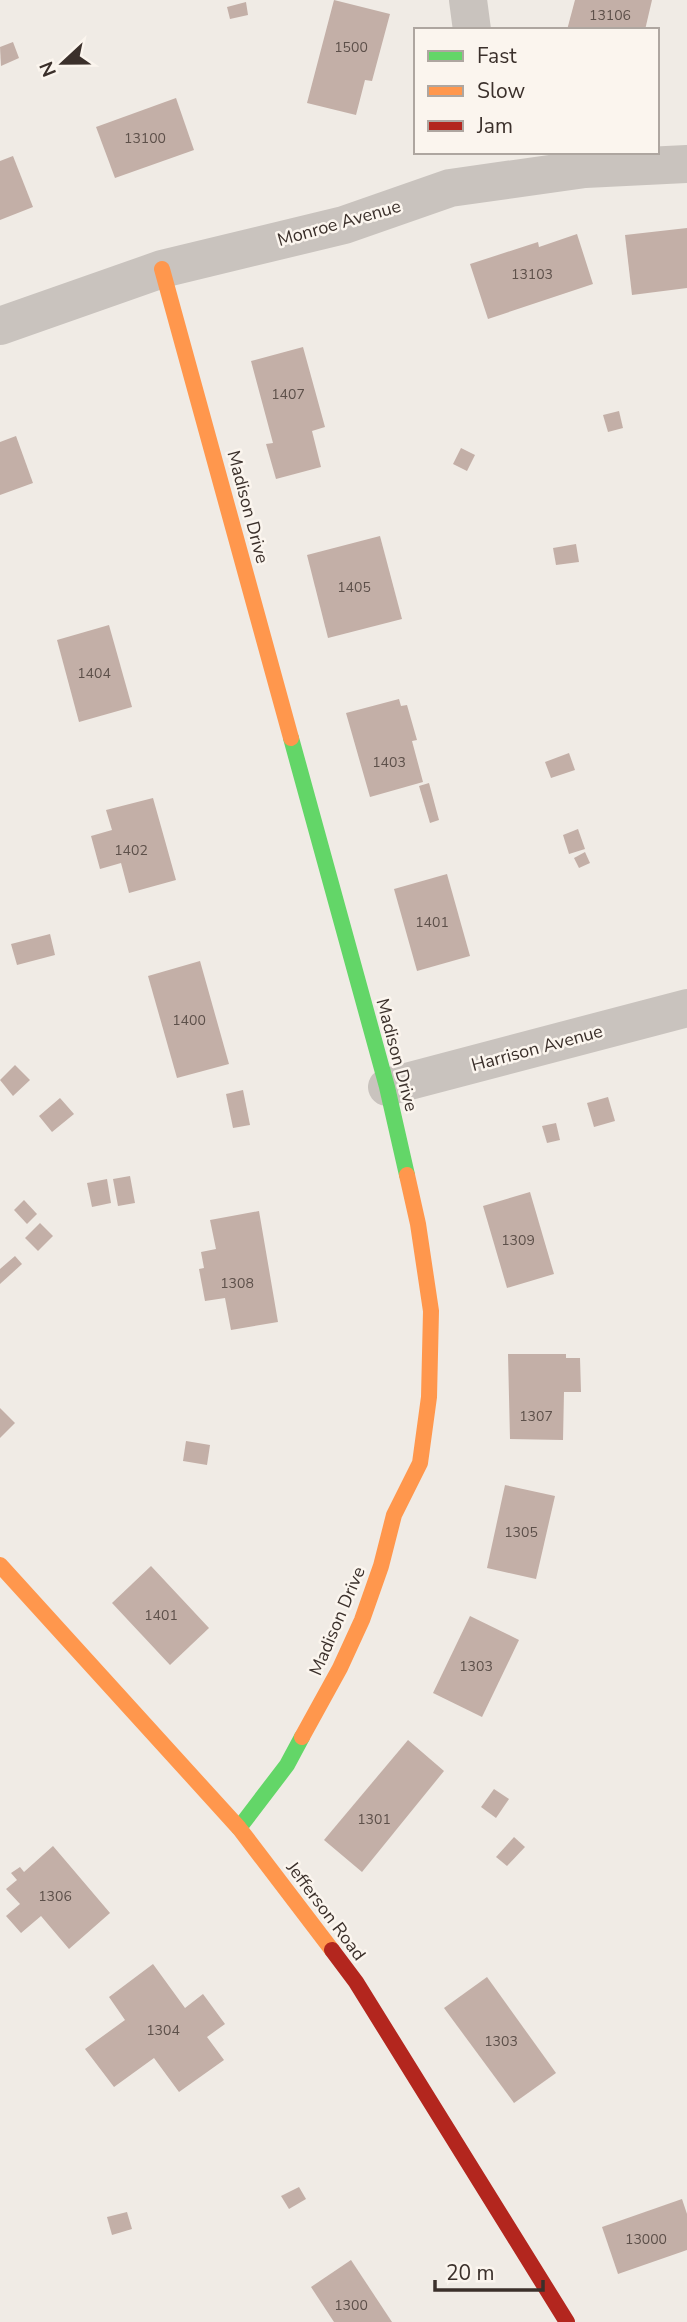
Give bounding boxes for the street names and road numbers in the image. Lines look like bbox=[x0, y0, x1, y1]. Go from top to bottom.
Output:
street label: Monroe Avenue bbox=[274, 194, 404, 252]
street label: Madison Drive bbox=[221, 448, 275, 566]
street label: Madison Drive bbox=[370, 996, 424, 1114]
street label: Harrison Avenue bbox=[469, 1019, 605, 1077]
street label: Madison Drive bbox=[303, 1563, 371, 1679]
street label: Jefferson Road bbox=[280, 1856, 371, 1965]

